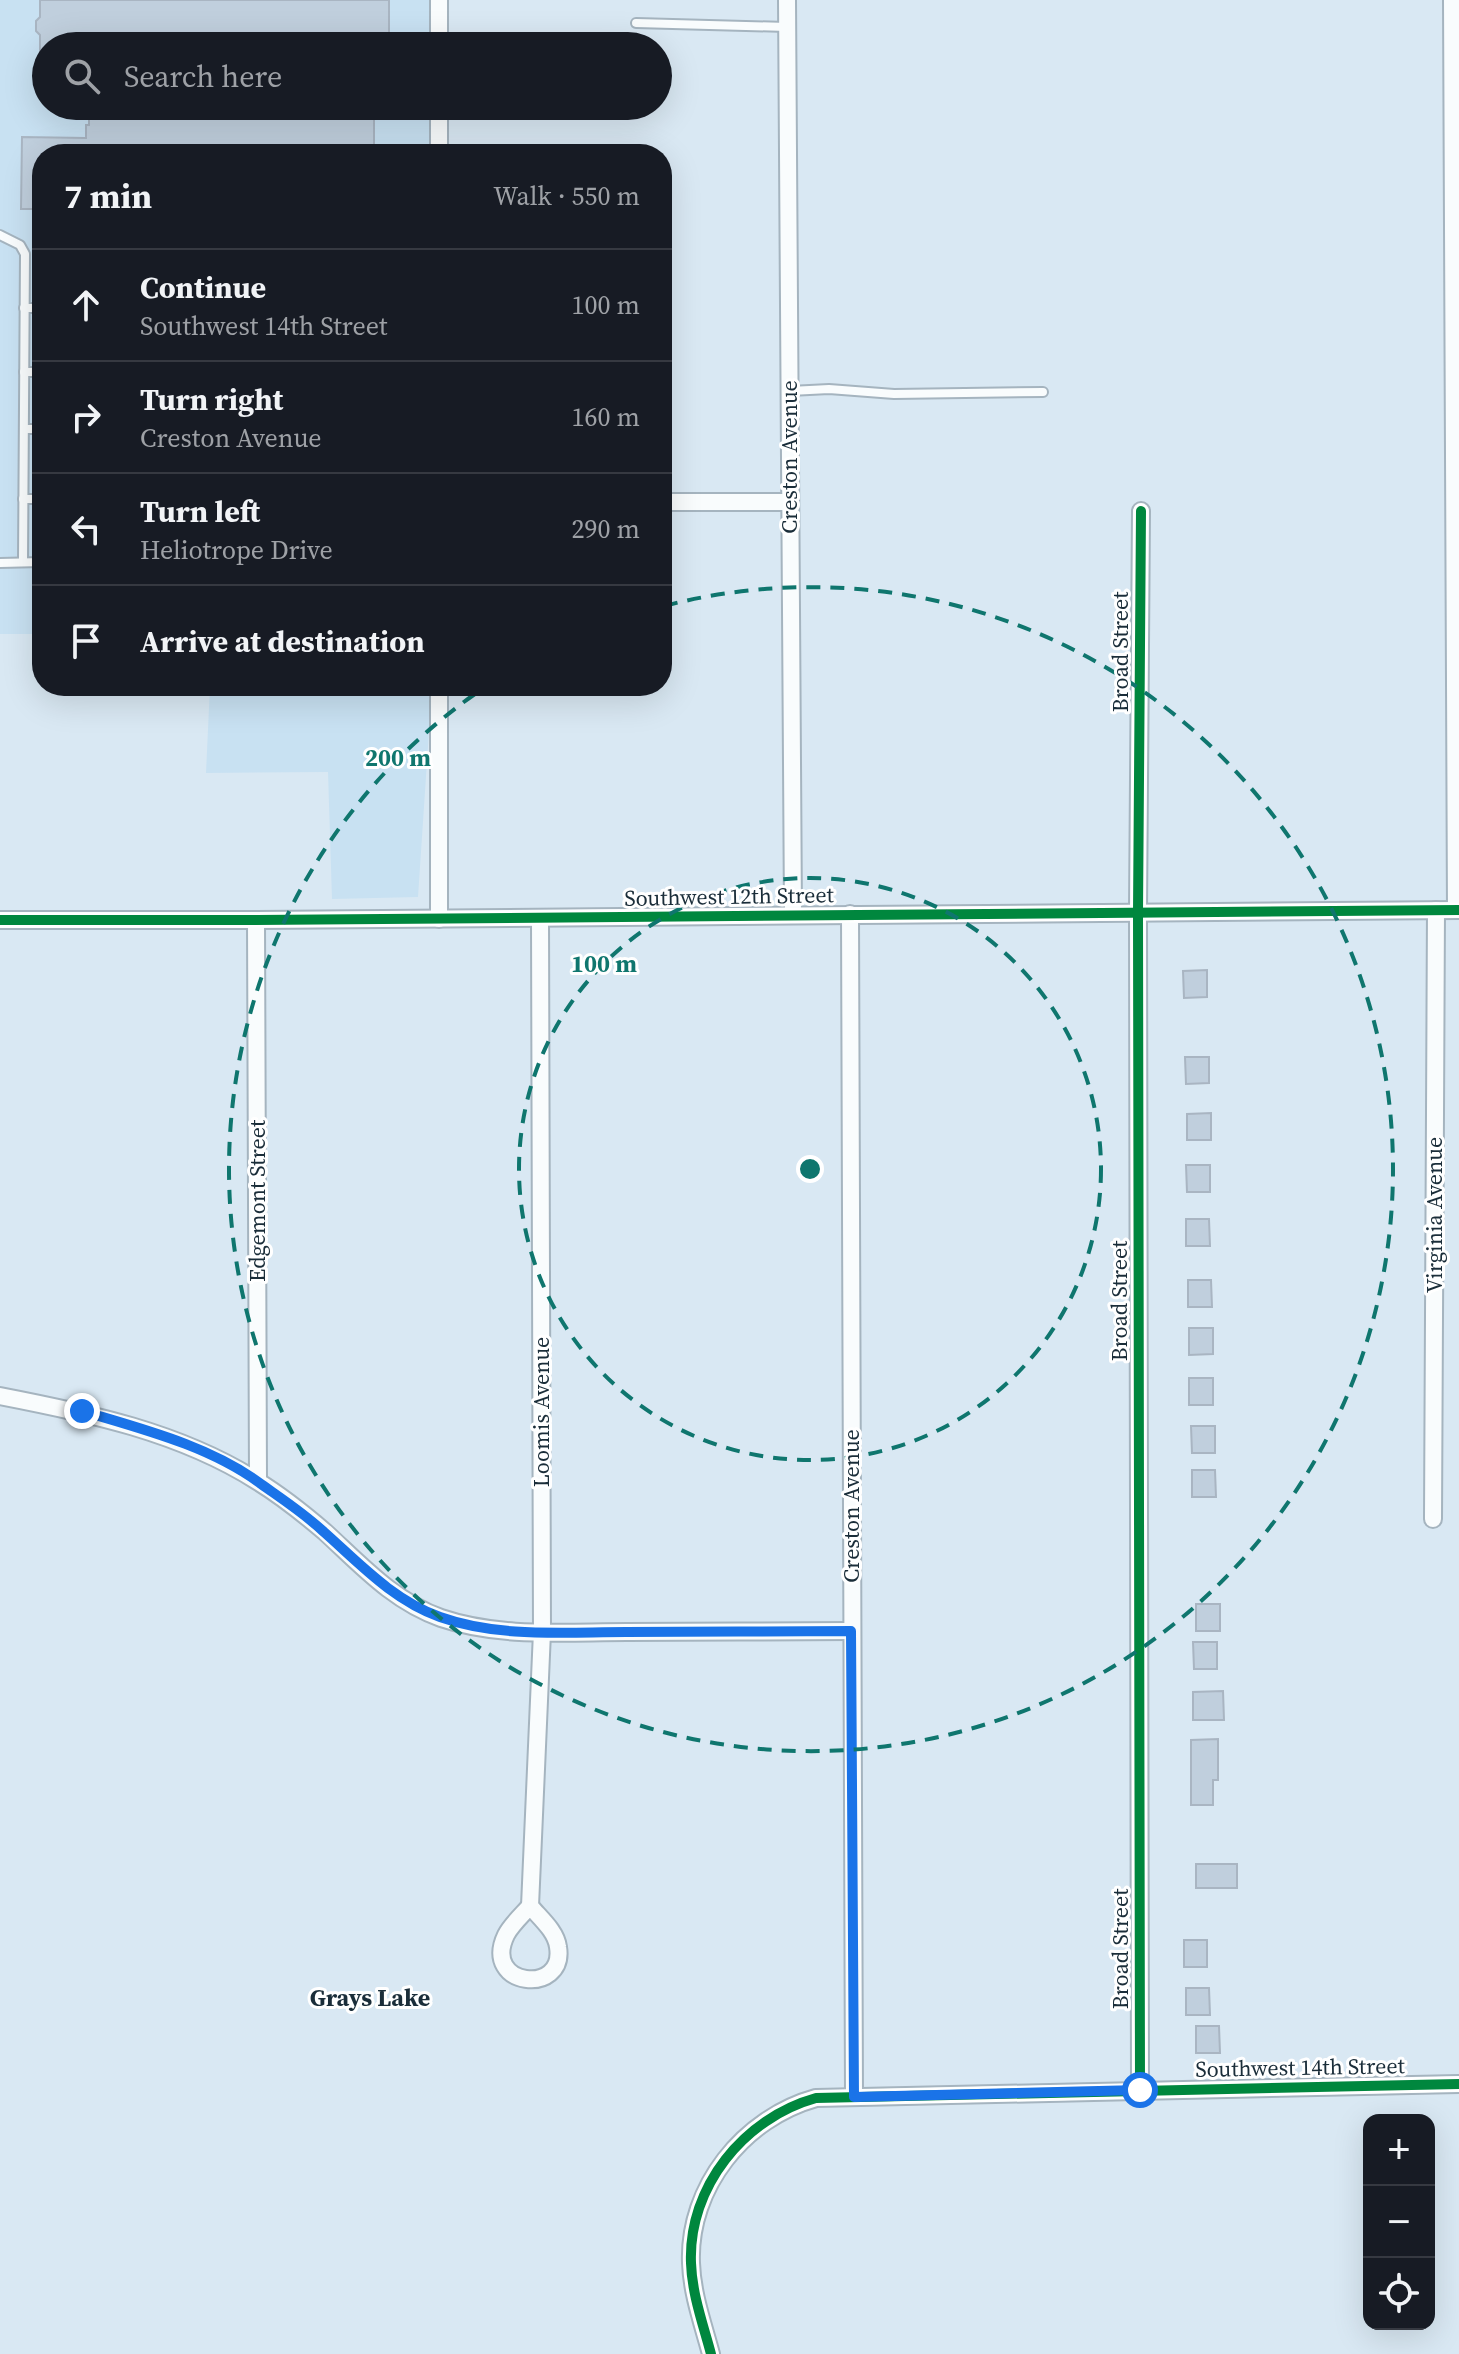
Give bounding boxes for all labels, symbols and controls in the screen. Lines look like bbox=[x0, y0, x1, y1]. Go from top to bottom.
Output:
search box bbox=[32, 32, 672, 120]
icon: search bbox=[60, 54, 104, 98]
text: Search here bbox=[124, 56, 282, 97]
text: 7 min bbox=[64, 173, 152, 219]
text: Walk · 550 m bbox=[493, 178, 640, 214]
text: Continue bbox=[140, 267, 266, 308]
icon: ahead bbox=[64, 283, 108, 327]
text: 100 m bbox=[572, 287, 640, 323]
text: Southwest 14th Street bbox=[140, 308, 388, 344]
text: Turn right bbox=[140, 379, 283, 420]
street label: Creston Avenue bbox=[774, 380, 804, 534]
icon: right bbox=[64, 395, 108, 439]
text: 160 m bbox=[572, 399, 640, 435]
text: Creston Avenue bbox=[140, 420, 322, 456]
text: Turn left bbox=[140, 491, 260, 532]
icon: left bbox=[64, 507, 108, 551]
text: 290 m bbox=[572, 511, 640, 547]
text: Heliotrope Drive bbox=[140, 532, 333, 568]
street label: Broad Street bbox=[1105, 591, 1135, 712]
icon: arrive bbox=[64, 619, 108, 663]
text: Arrive at destination bbox=[140, 621, 425, 662]
text: 200 m bbox=[365, 741, 431, 774]
street label: Southwest 12th Street bbox=[624, 879, 835, 913]
text: 100 m bbox=[571, 947, 637, 980]
street label: Edgemont Street bbox=[242, 1119, 272, 1282]
street label: Virginia Avenue bbox=[1419, 1137, 1449, 1293]
centre of rings bbox=[796, 1155, 824, 1183]
street label: Broad Street bbox=[1104, 1240, 1134, 1361]
street label: Loomis Avenue bbox=[526, 1337, 556, 1487]
route end bbox=[64, 1393, 100, 1429]
street label: Creston Avenue bbox=[836, 1429, 866, 1583]
street label: Broad Street bbox=[1105, 1888, 1135, 2009]
district label: Grays Lake bbox=[310, 1981, 430, 2014]
street label: Southwest 14th Street bbox=[1195, 2050, 1406, 2084]
route start bbox=[1122, 2072, 1158, 2108]
map controls bbox=[1363, 2114, 1435, 2330]
button: + bbox=[1363, 2114, 1435, 2186]
button: − bbox=[1363, 2186, 1435, 2258]
button: locate bbox=[1363, 2258, 1435, 2330]

